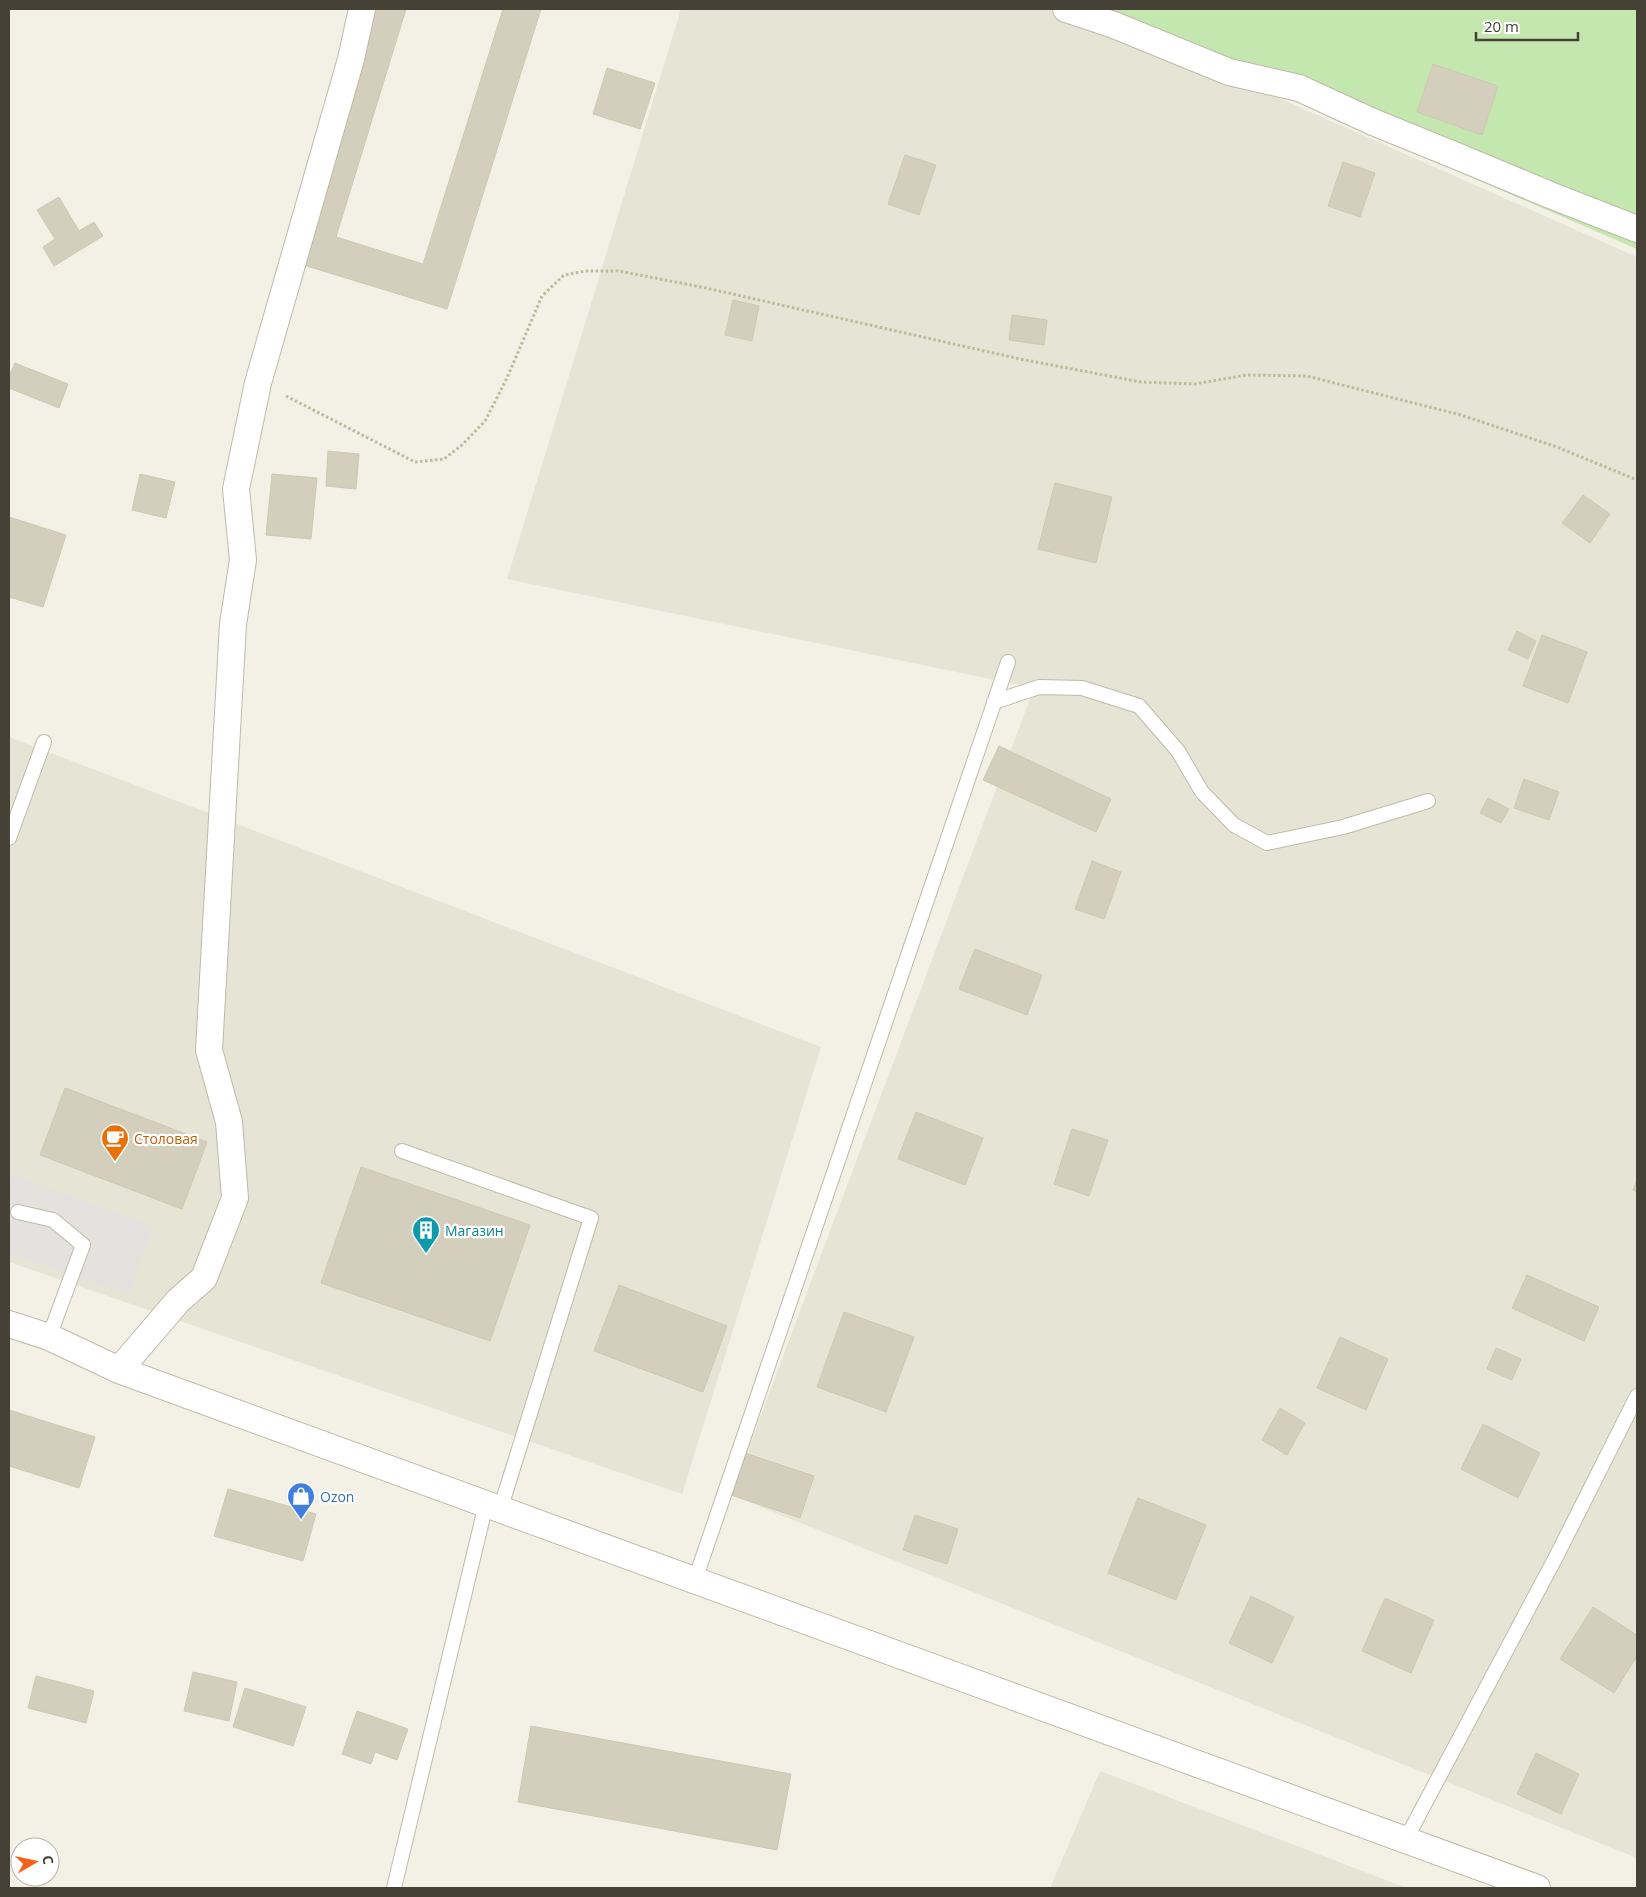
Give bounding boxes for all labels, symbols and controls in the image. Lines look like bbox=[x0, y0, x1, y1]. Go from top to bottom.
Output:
scale bar bbox=[1476, 10, 1578, 42]
text: 20 m bbox=[1484, 16, 1519, 36]
cafe icon: Столовая bbox=[100, 1123, 130, 1162]
place label: Столовая bbox=[134, 1129, 198, 1148]
building icon: Магазин bbox=[411, 1215, 441, 1254]
place label: Магазин bbox=[445, 1221, 504, 1240]
shop icon: Ozon bbox=[286, 1481, 316, 1520]
place label: Ozon bbox=[320, 1487, 354, 1506]
north arrow bbox=[10, 1837, 60, 1887]
text: С bbox=[38, 1854, 58, 1866]

